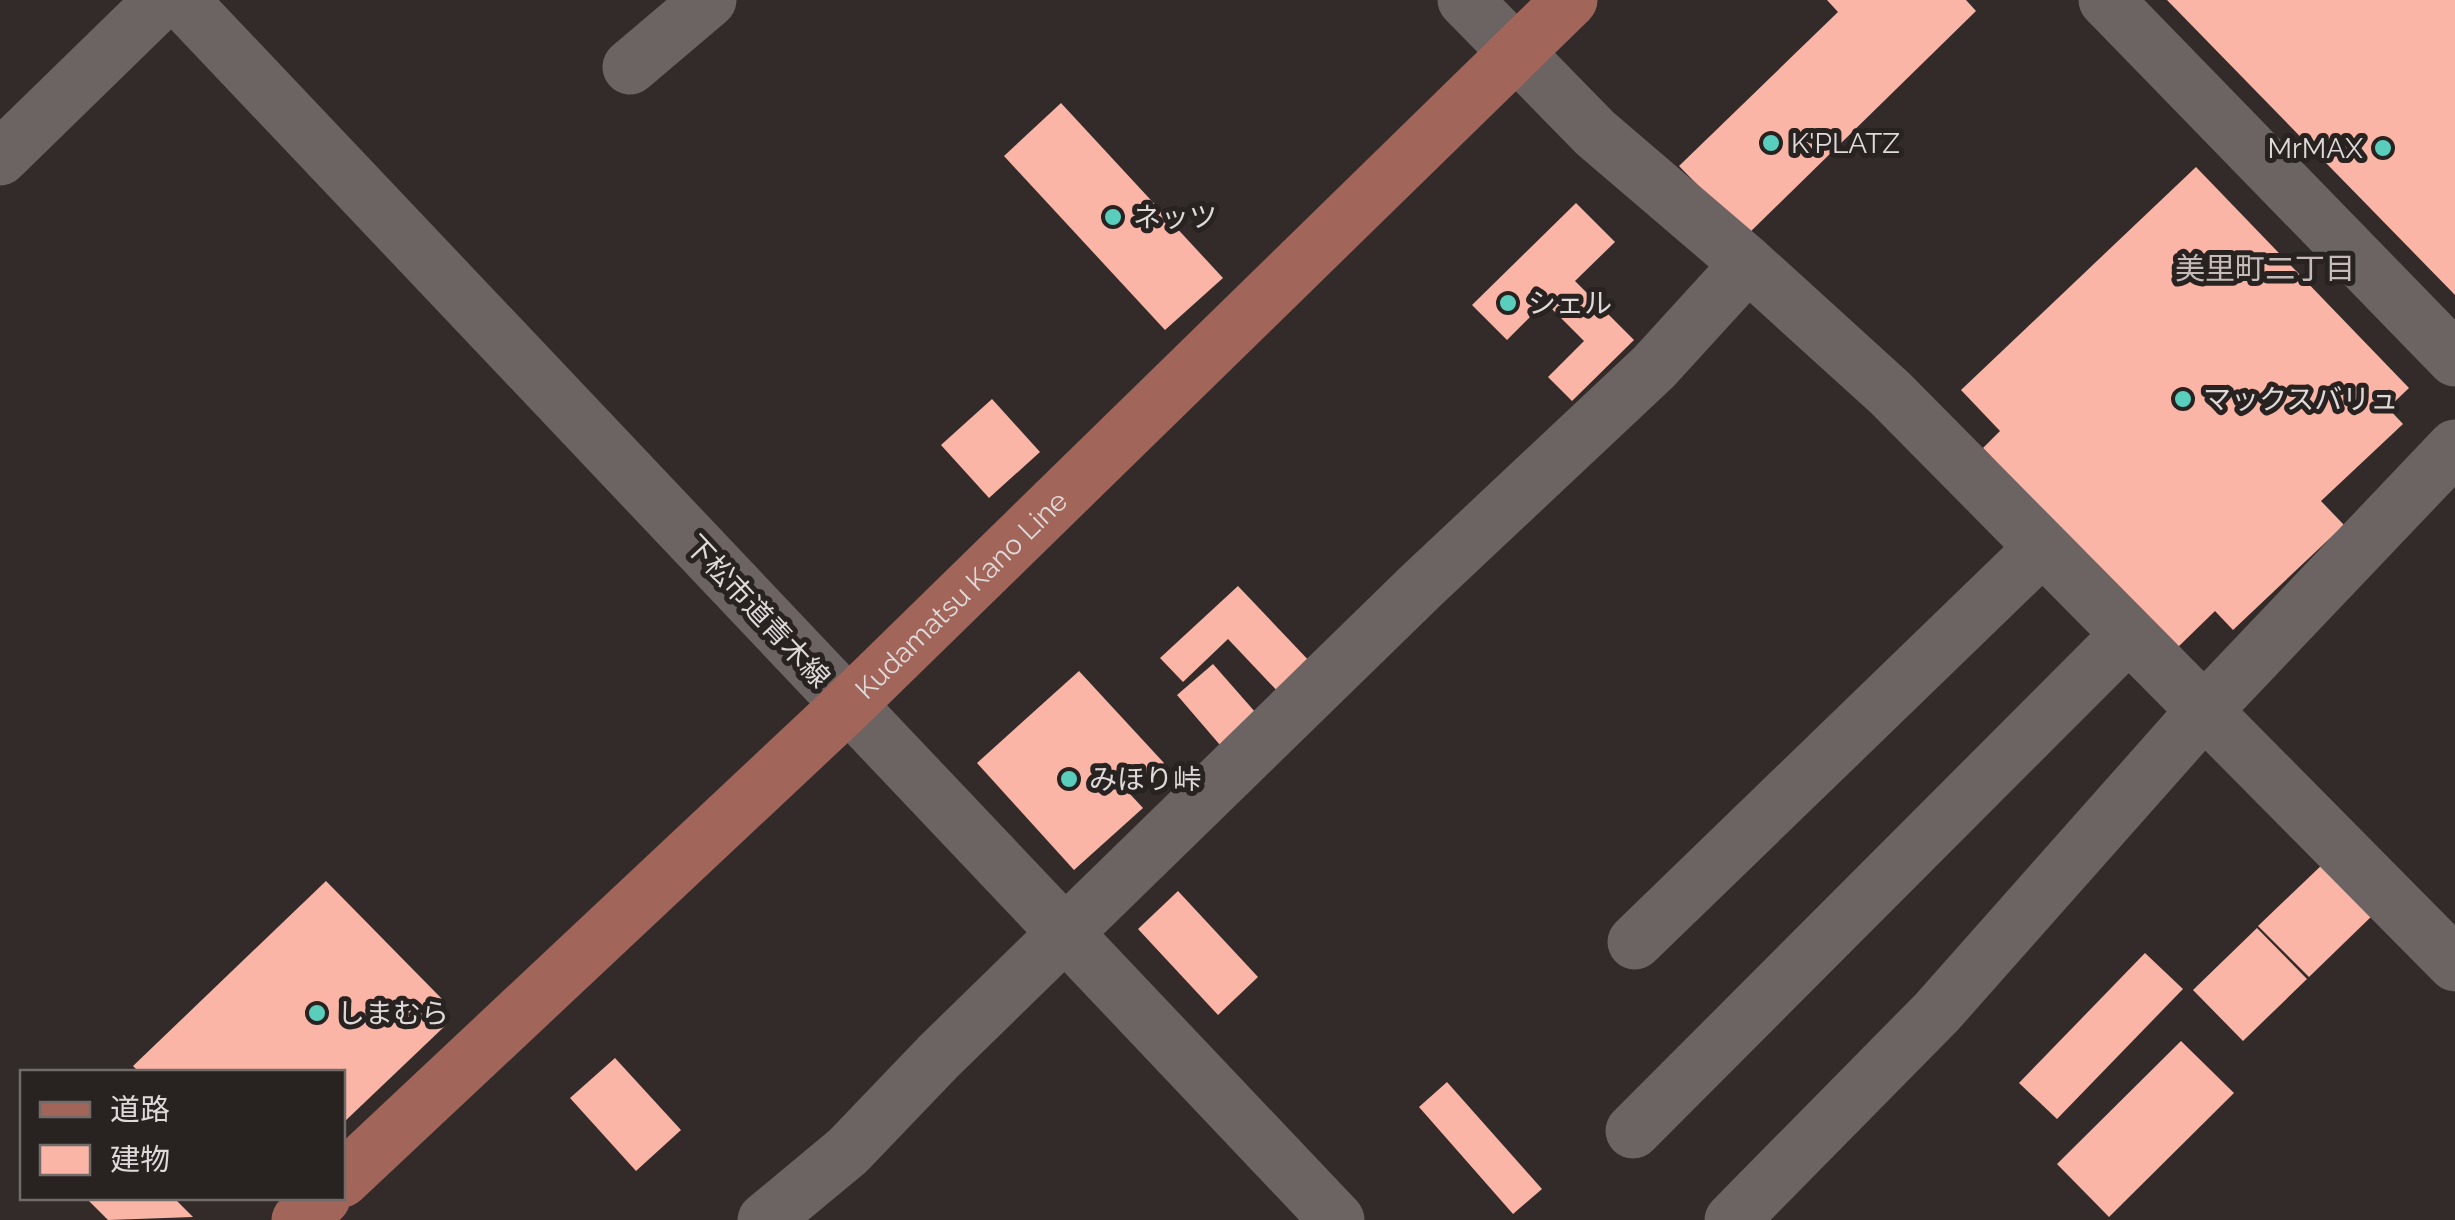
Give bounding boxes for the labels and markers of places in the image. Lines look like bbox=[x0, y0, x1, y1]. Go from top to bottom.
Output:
place label: K'PLATZ bbox=[1791, 127, 1900, 160]
marker: K'PLATZ bbox=[1760, 132, 1782, 154]
place label: MrMAX bbox=[2267, 132, 2363, 165]
marker: MrMAX bbox=[2372, 137, 2394, 159]
place label: ネッツ bbox=[1133, 201, 1217, 234]
marker: ネッツ bbox=[1102, 206, 1124, 228]
place label: シェル bbox=[1528, 287, 1612, 320]
marker: シェル bbox=[1497, 292, 1519, 314]
place label: マックスバリュ bbox=[2203, 383, 2398, 416]
marker: マックスバリュ bbox=[2172, 388, 2194, 410]
place label: みほり峠 bbox=[1089, 763, 1201, 796]
marker: みほり峠 bbox=[1058, 768, 1080, 790]
place label: しまむら bbox=[337, 997, 449, 1030]
marker: しまむら bbox=[306, 1002, 328, 1024]

